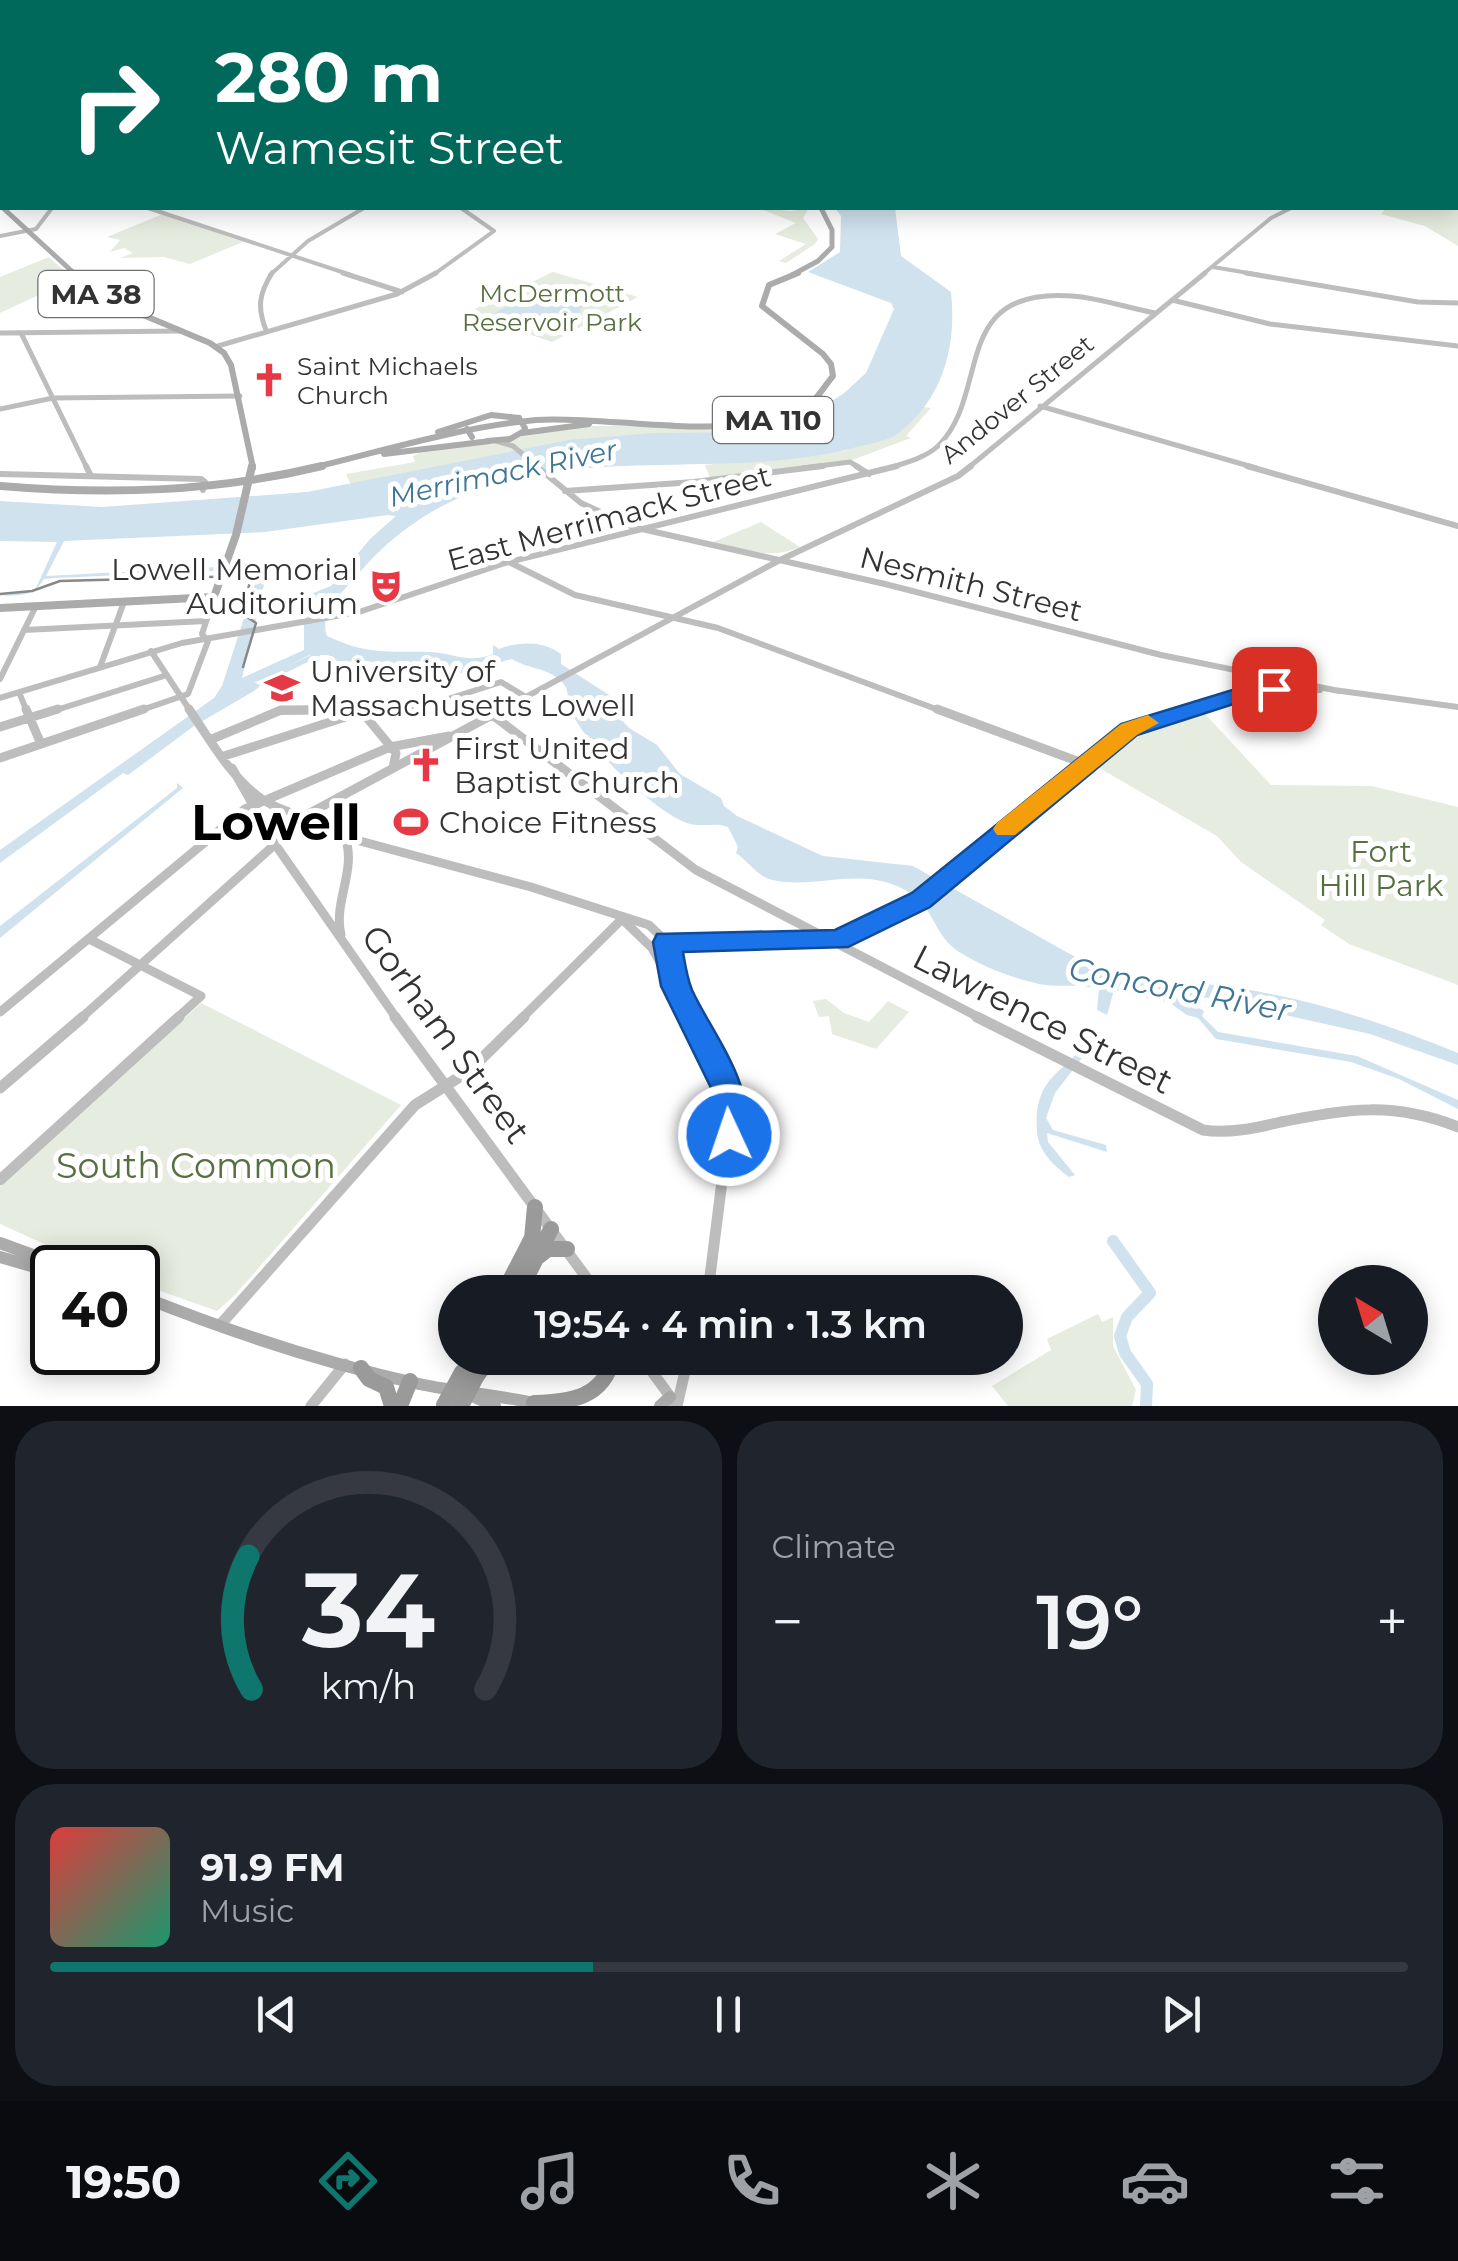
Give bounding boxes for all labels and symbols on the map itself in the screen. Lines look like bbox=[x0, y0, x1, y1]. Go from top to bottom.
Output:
road number: MA 38 bbox=[38, 271, 154, 317]
park label: McDermott Reservoir Park bbox=[462, 278, 642, 337]
street label: Andover Street bbox=[935, 328, 1099, 470]
place label: Saint Michaels Church bbox=[297, 351, 478, 410]
church icon: Saint Michaels Church bbox=[250, 361, 288, 399]
road number: MA 110 bbox=[713, 397, 833, 443]
water label: Merrimack River bbox=[386, 432, 621, 514]
street label: East Merrimack Street bbox=[443, 457, 775, 579]
street label: Nesmith Street bbox=[856, 538, 1086, 630]
place label: Lowell Memorial Auditorium bbox=[111, 551, 358, 622]
theatre icon: Lowell Memorial Auditorium bbox=[367, 567, 405, 605]
pin bbox=[1232, 647, 1317, 732]
place label: University of Massachusetts Lowell bbox=[310, 653, 636, 724]
school or university icon: University of Massachusetts Lowell bbox=[263, 669, 301, 707]
place label: First United Baptist Church bbox=[454, 730, 680, 801]
church icon: First United Baptist Church bbox=[407, 746, 445, 784]
district label: Lowell bbox=[191, 792, 361, 853]
sports icon: Choice Fitness bbox=[392, 803, 430, 841]
place label: Choice Fitness bbox=[439, 804, 657, 841]
park label: Fort Hill Park bbox=[1319, 833, 1444, 904]
street label: Gorham Street bbox=[352, 917, 540, 1151]
street label: Lawrence Street bbox=[906, 935, 1180, 1103]
water label: Concord River bbox=[1066, 948, 1295, 1030]
position arrow bbox=[677, 1083, 781, 1187]
park label: South Common bbox=[56, 1144, 336, 1187]
speed limit sign: 40 bbox=[30, 1245, 160, 1375]
north arrow bbox=[1318, 1265, 1428, 1375]

